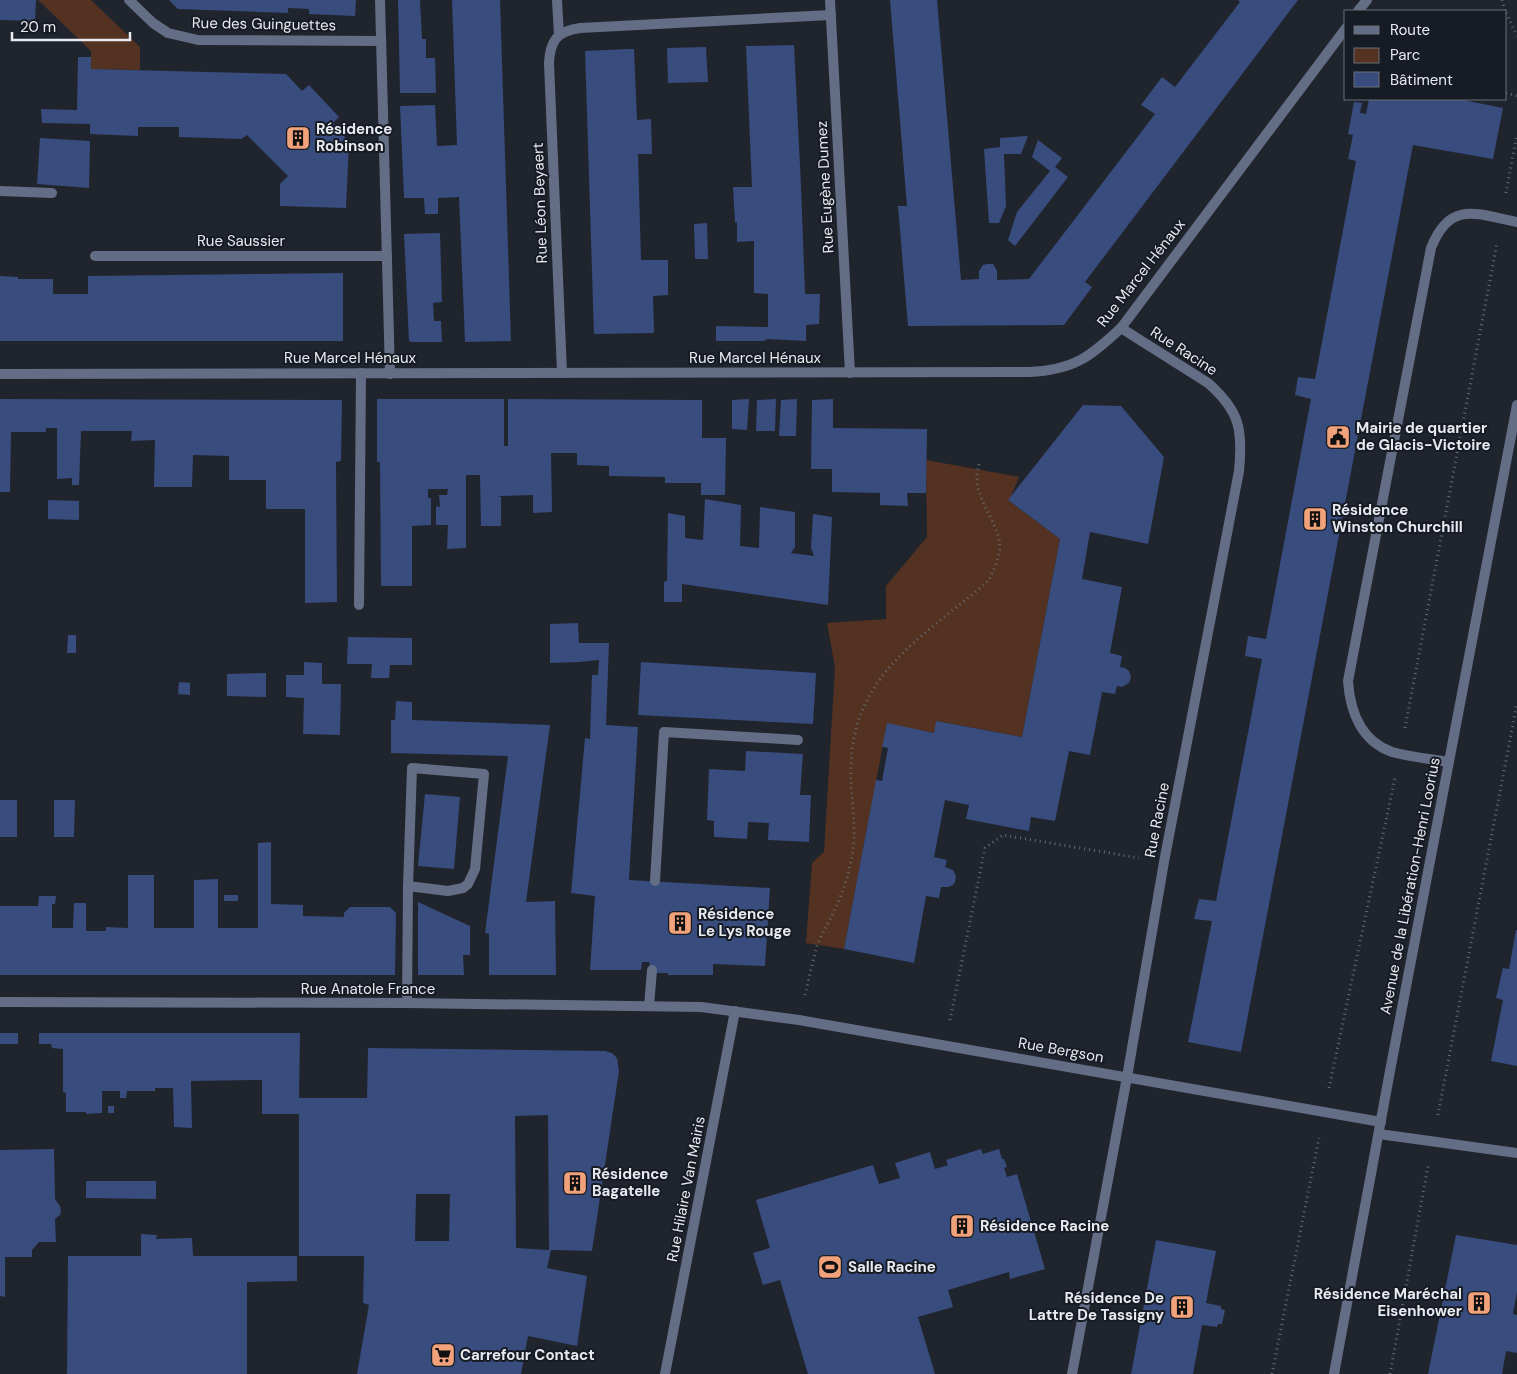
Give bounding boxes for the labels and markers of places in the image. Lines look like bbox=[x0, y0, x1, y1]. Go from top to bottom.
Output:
place label: Résidence Robinson bbox=[316, 119, 392, 156]
building icon: Résidence Robinson bbox=[285, 125, 311, 151]
place label: Mairie de quartier de Glacis-Victoire bbox=[1356, 418, 1491, 455]
public building icon: Mairie de quartier de Glacis-Victoire bbox=[1325, 424, 1351, 450]
place label: Résidence Winston Churchill bbox=[1332, 500, 1463, 537]
building icon: Résidence Winston Churchill bbox=[1302, 506, 1328, 532]
place label: Résidence Le Lys Rouge bbox=[698, 904, 791, 941]
building icon: Résidence Le Lys Rouge bbox=[667, 910, 693, 936]
place label: Résidence Bagatelle bbox=[592, 1164, 668, 1201]
building icon: Résidence Bagatelle bbox=[562, 1170, 588, 1196]
building icon: Résidence Racine bbox=[949, 1213, 975, 1239]
place label: Résidence Racine bbox=[980, 1216, 1109, 1236]
sports icon: Salle Racine bbox=[817, 1254, 843, 1280]
place label: Salle Racine bbox=[848, 1257, 936, 1277]
place label: Résidence Maréchal Eisenhower bbox=[1314, 1284, 1462, 1321]
place label: Résidence De Lattre De Tassigny bbox=[1029, 1288, 1164, 1325]
building icon: Résidence Maréchal Eisenhower bbox=[1466, 1290, 1492, 1316]
building icon: Résidence De Lattre De Tassigny bbox=[1169, 1294, 1195, 1320]
supermarket icon: Carrefour Contact bbox=[430, 1342, 456, 1368]
place label: Carrefour Contact bbox=[460, 1345, 595, 1365]

